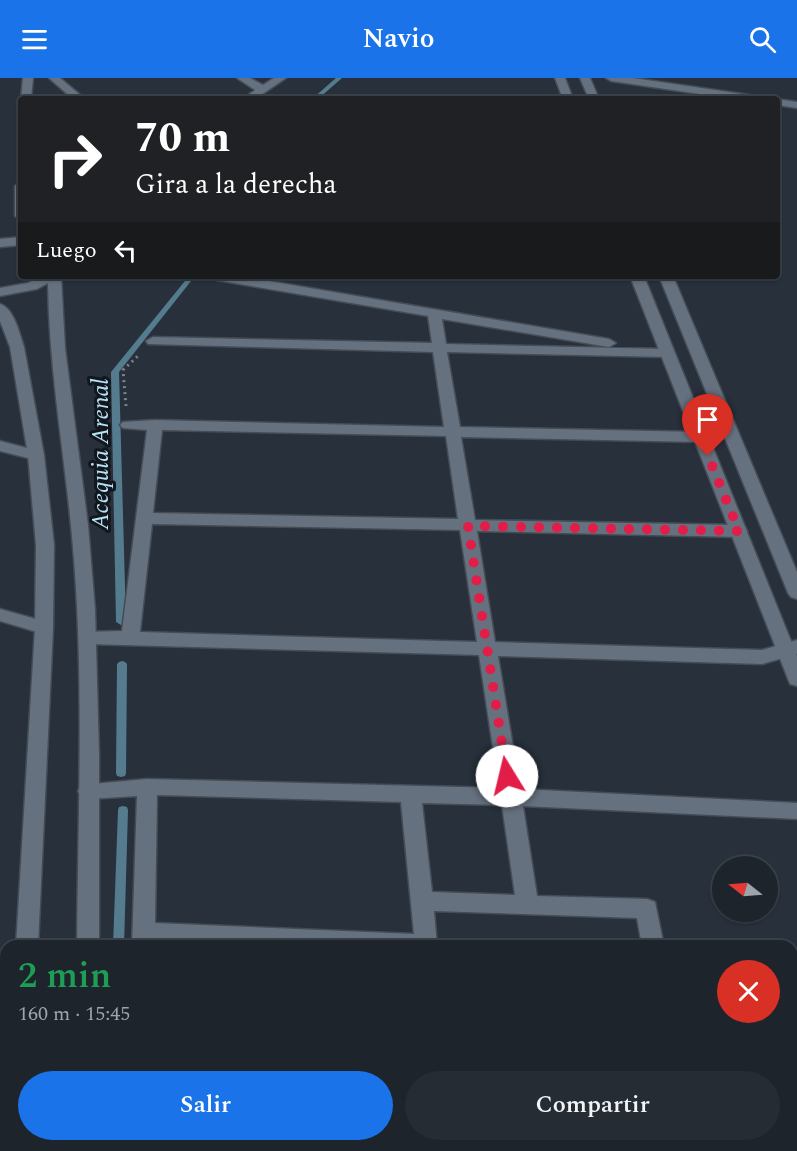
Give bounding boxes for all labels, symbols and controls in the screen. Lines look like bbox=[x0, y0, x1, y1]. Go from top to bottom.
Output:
text: Navio bbox=[363, 18, 434, 60]
icon: menu bbox=[18, 23, 51, 56]
icon: search bbox=[746, 23, 779, 56]
text: 70 m bbox=[135, 107, 230, 170]
icon: right bbox=[36, 120, 114, 198]
text: Gira a la derecha bbox=[135, 164, 337, 206]
text: Luego bbox=[36, 234, 97, 267]
icon: left bbox=[109, 234, 142, 267]
water label: Acequia Arenal bbox=[83, 378, 119, 531]
pin bbox=[682, 394, 733, 456]
icon: arrive bbox=[691, 403, 724, 436]
position arrow bbox=[475, 744, 539, 808]
north arrow bbox=[712, 856, 778, 922]
map controls bbox=[712, 856, 778, 922]
text: 2 min bbox=[18, 949, 111, 1004]
button: close bbox=[717, 960, 780, 1023]
text: 160 m · 15:45 bbox=[18, 999, 130, 1029]
button: Salir bbox=[18, 1071, 393, 1140]
button: Compartir bbox=[405, 1071, 780, 1140]

